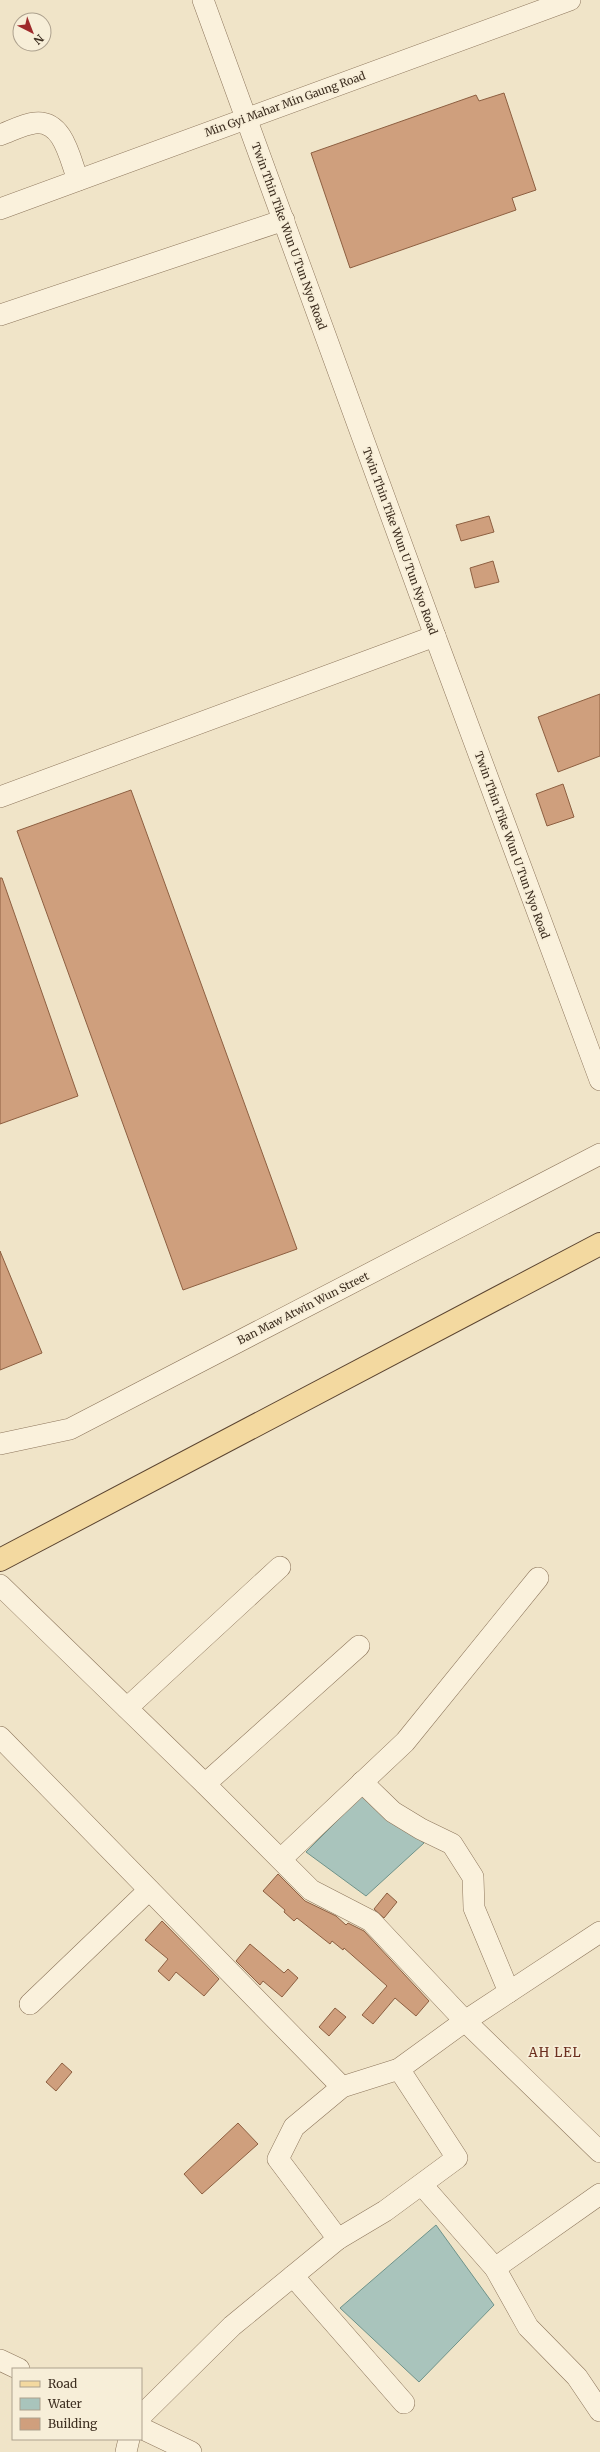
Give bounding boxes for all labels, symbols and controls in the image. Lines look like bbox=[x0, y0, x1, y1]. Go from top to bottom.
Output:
north arrow bbox=[12, 12, 52, 52]
text: N bbox=[31, 31, 47, 48]
street label: Min Gyi Mahar Min Gaung Road bbox=[203, 68, 368, 140]
street label: Twin Thin Tike Wun U Tun Nyo Road bbox=[249, 140, 330, 332]
street label: Twin Thin Tike Wun U Tun Nyo Road bbox=[360, 445, 441, 637]
street label: Twin Thin Tike Wun U Tun Nyo Road bbox=[472, 749, 553, 941]
street label: Ban Maw Atwin Wun Street bbox=[235, 1268, 372, 1347]
district label: AH LEL bbox=[527, 2044, 582, 2061]
legend bbox=[12, 2368, 142, 2440]
text: Road bbox=[48, 2376, 77, 2391]
text: Water bbox=[47, 2396, 83, 2411]
text: Building bbox=[48, 2416, 98, 2431]

